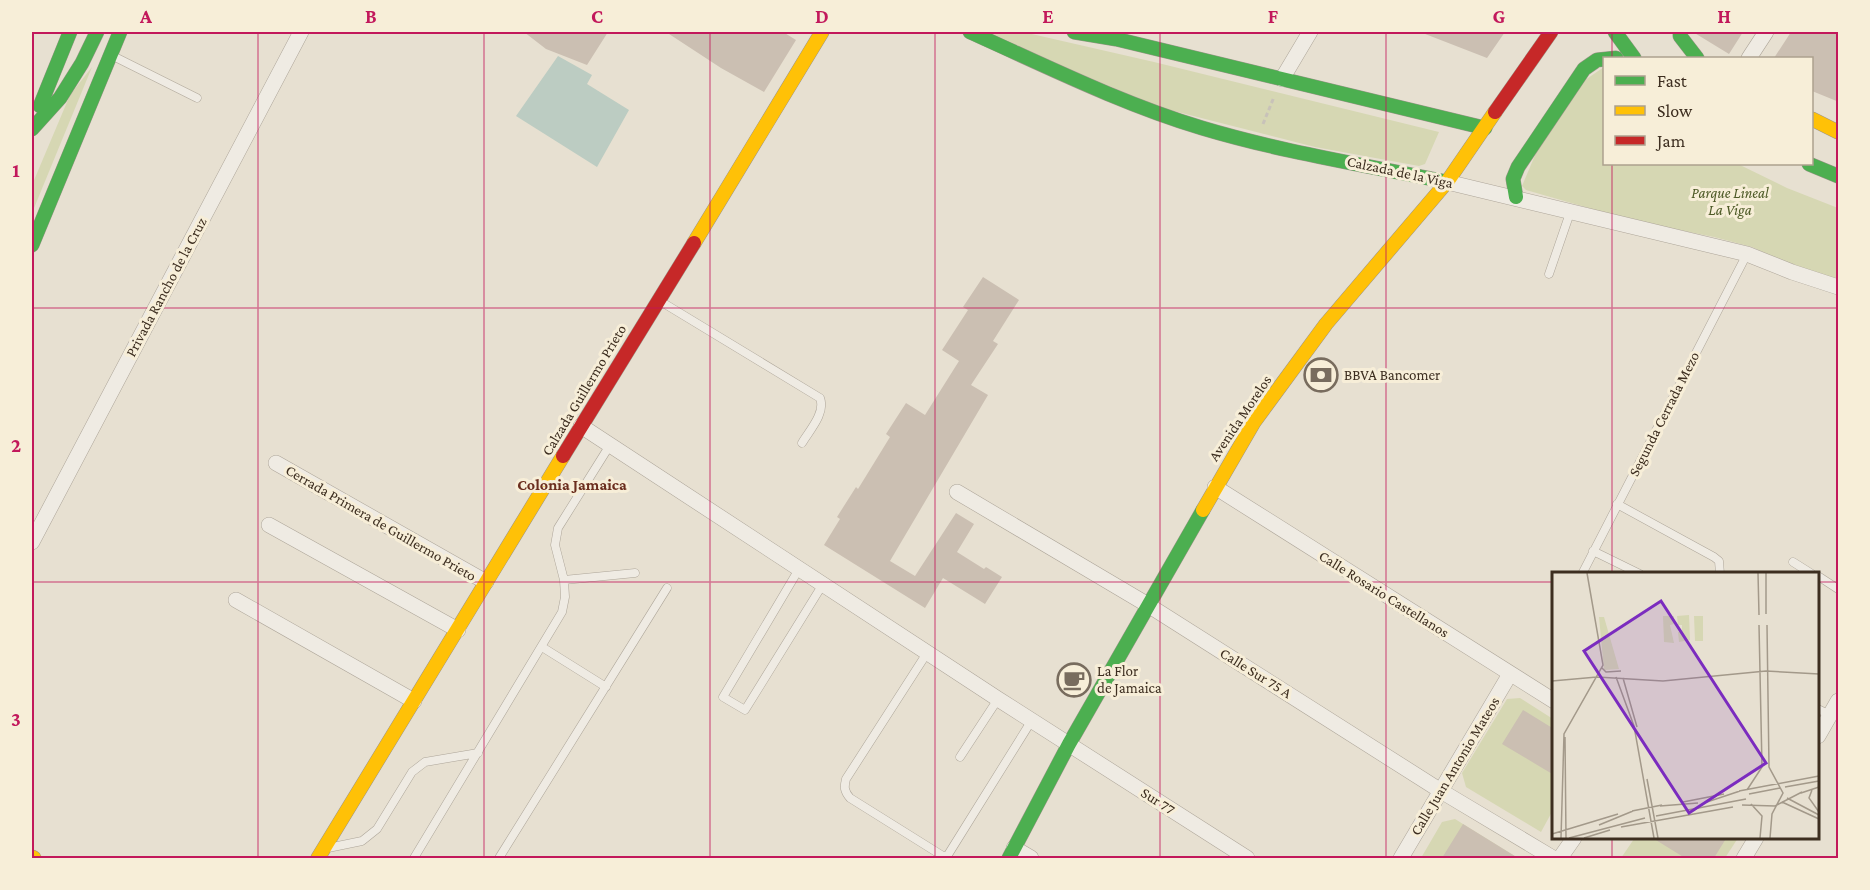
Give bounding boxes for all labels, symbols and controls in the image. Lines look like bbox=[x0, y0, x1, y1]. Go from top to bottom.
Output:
text: A bbox=[139, 5, 153, 27]
text: B bbox=[365, 5, 377, 27]
text: C bbox=[591, 5, 603, 27]
text: D bbox=[815, 5, 829, 27]
text: E bbox=[1042, 5, 1054, 27]
text: F bbox=[1268, 5, 1279, 27]
text: G bbox=[1493, 5, 1506, 27]
text: H bbox=[1717, 5, 1731, 27]
legend bbox=[1603, 57, 1813, 165]
text: Fast bbox=[1657, 71, 1688, 91]
text: Slow bbox=[1657, 101, 1693, 121]
text: Jam bbox=[1655, 131, 1686, 151]
street label: Calzada de la Viga bbox=[1345, 153, 1455, 192]
text: 1 bbox=[12, 159, 20, 181]
park label: Parque Lineal La Viga bbox=[1691, 185, 1769, 219]
street label: Privada Rancho de la Cruz bbox=[122, 215, 210, 359]
street label: Calzada Guillermo Prieto bbox=[539, 322, 629, 458]
street label: Segunda Cerrada Mezo bbox=[1626, 349, 1703, 479]
bank icon: BBVA Bancomer bbox=[1303, 357, 1339, 393]
place label: BBVA Bancomer bbox=[1344, 367, 1441, 383]
street label: Avenida Morelos bbox=[1205, 372, 1275, 464]
text: 2 bbox=[11, 434, 21, 456]
street label: Cerrada Primera de Guillermo Prieto bbox=[283, 462, 479, 584]
district label: Colonia Jamaica bbox=[517, 476, 627, 493]
street label: Calle Rosario Castellanos bbox=[1316, 547, 1452, 641]
inset map bbox=[1552, 572, 1819, 839]
street label: Calle Sur 75 A bbox=[1217, 645, 1295, 702]
cafe icon: La Flor de Jamaica bbox=[1056, 662, 1092, 698]
place label: La Flor de Jamaica bbox=[1097, 663, 1162, 697]
street label: Calle Juan Antonio Mateos bbox=[1407, 694, 1504, 839]
text: 3 bbox=[11, 708, 21, 730]
street label: Sur 77 bbox=[1138, 784, 1178, 818]

